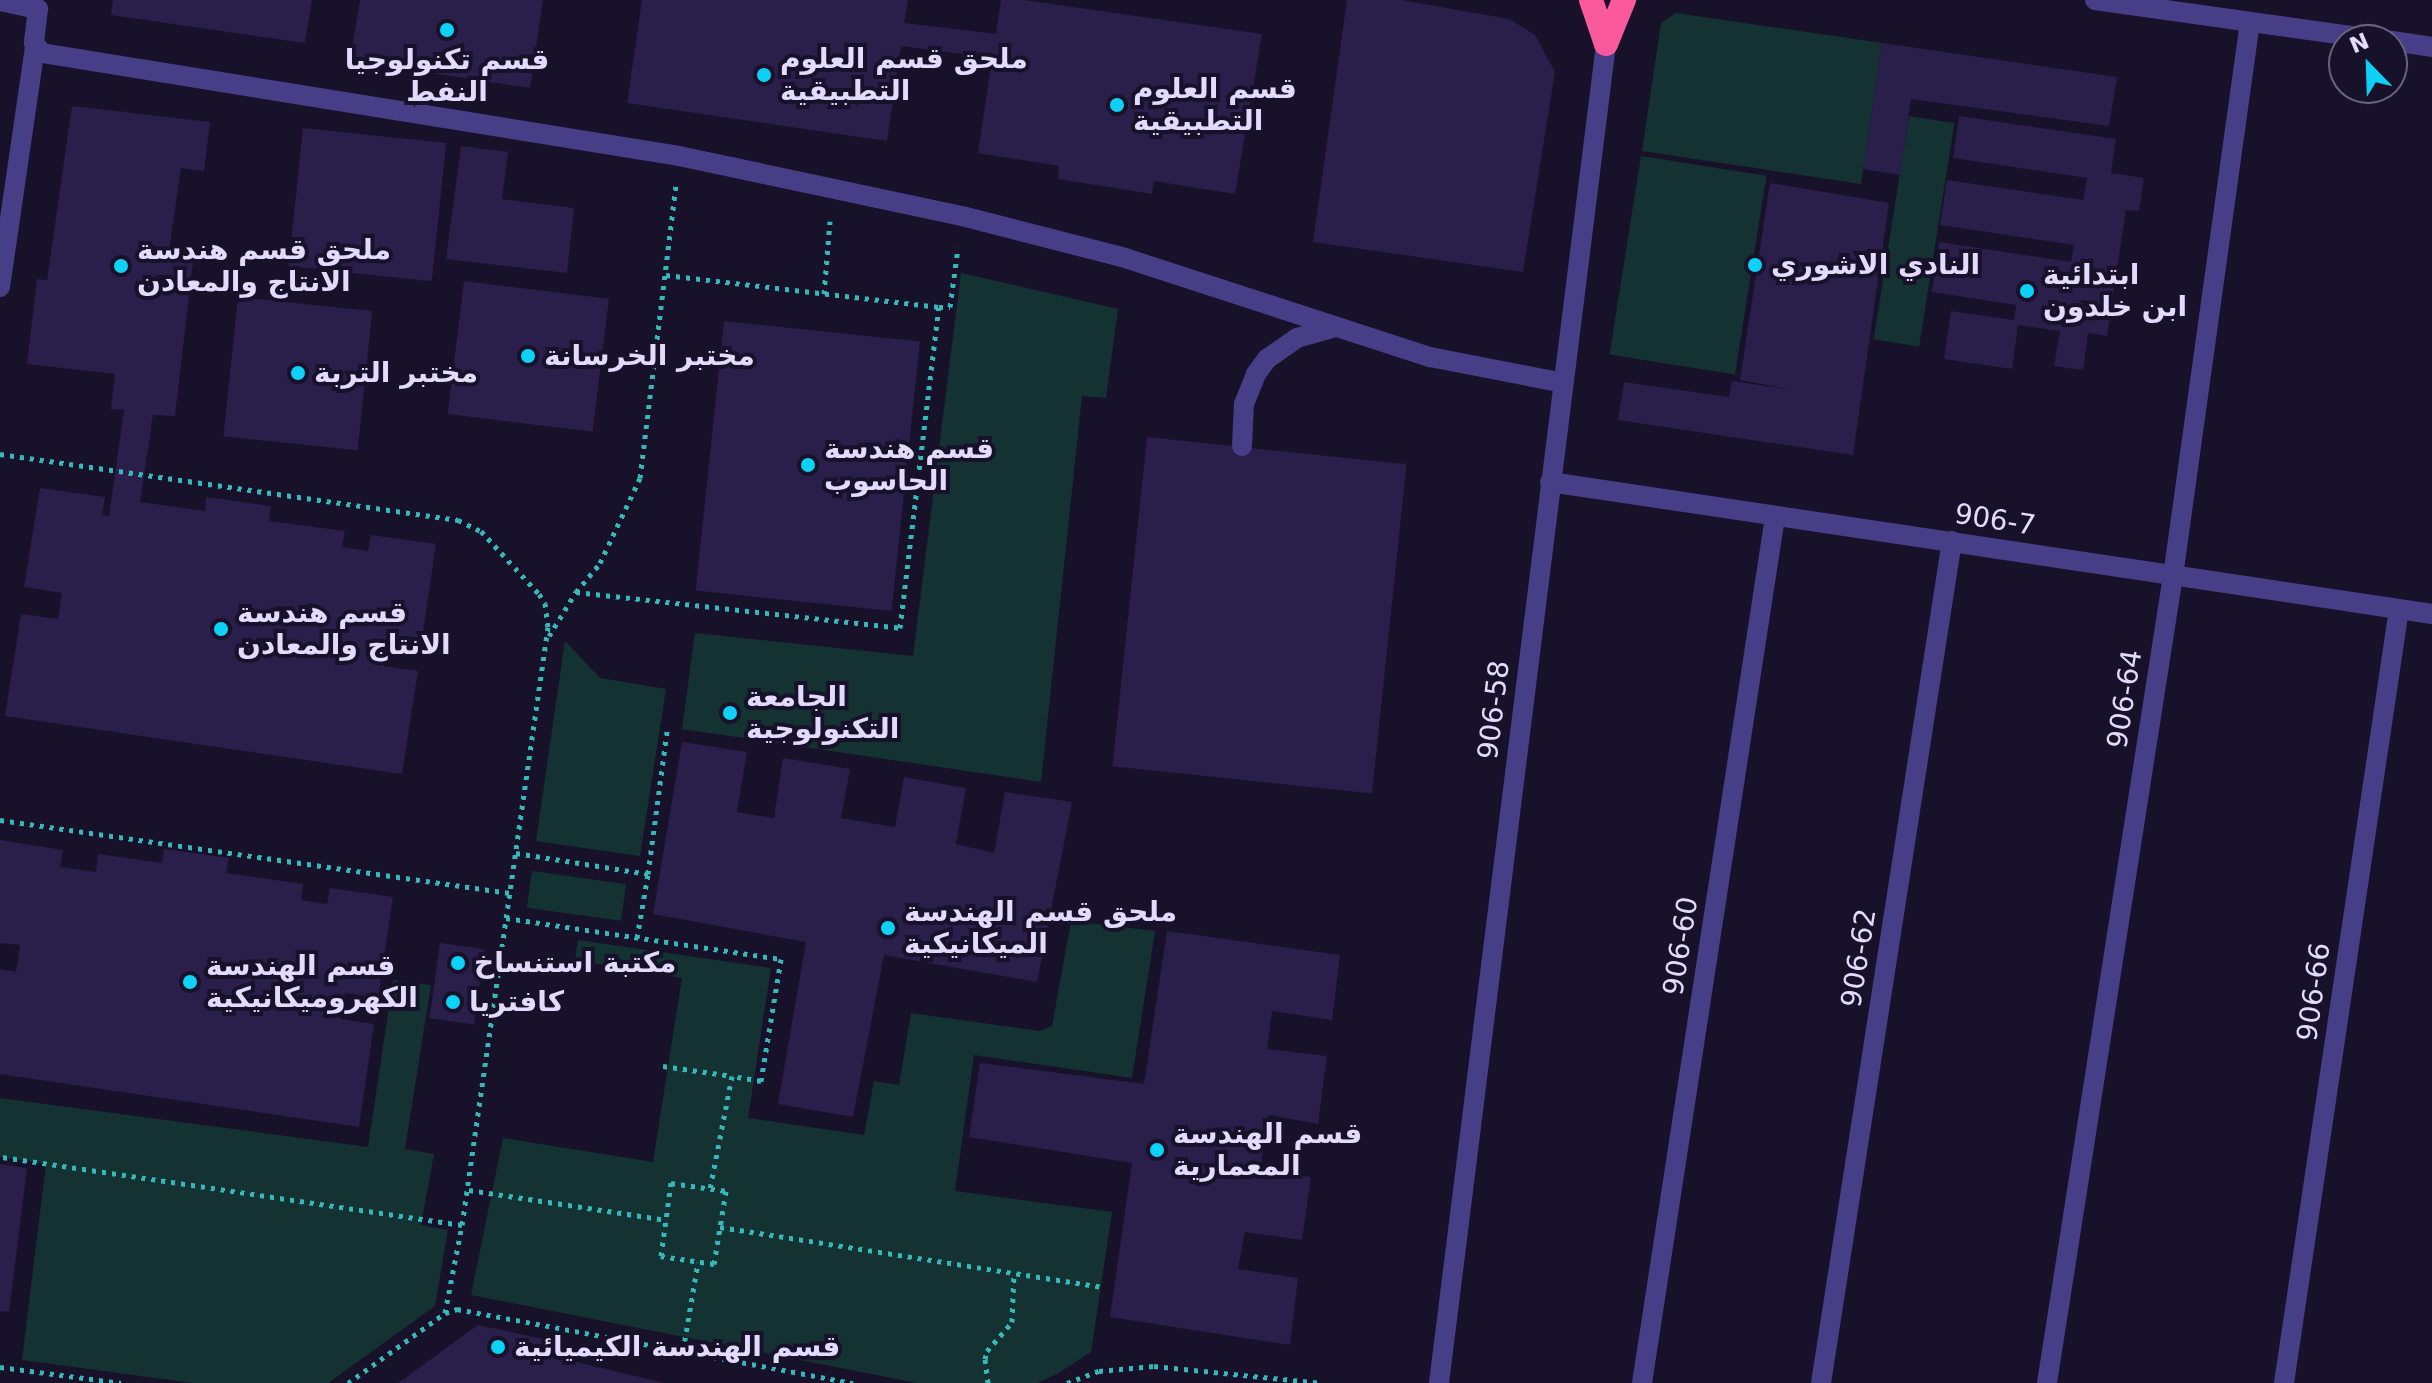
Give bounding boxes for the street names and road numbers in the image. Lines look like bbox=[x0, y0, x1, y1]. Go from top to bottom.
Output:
street label: 906-7 bbox=[1952, 497, 2038, 543]
street label: 906-64 bbox=[2101, 647, 2149, 751]
street label: 906-58 bbox=[1471, 659, 1517, 761]
street label: 906-60 bbox=[1657, 894, 1705, 998]
street label: 906-62 bbox=[1835, 906, 1883, 1010]
street label: 906-66 bbox=[2290, 941, 2338, 1043]

